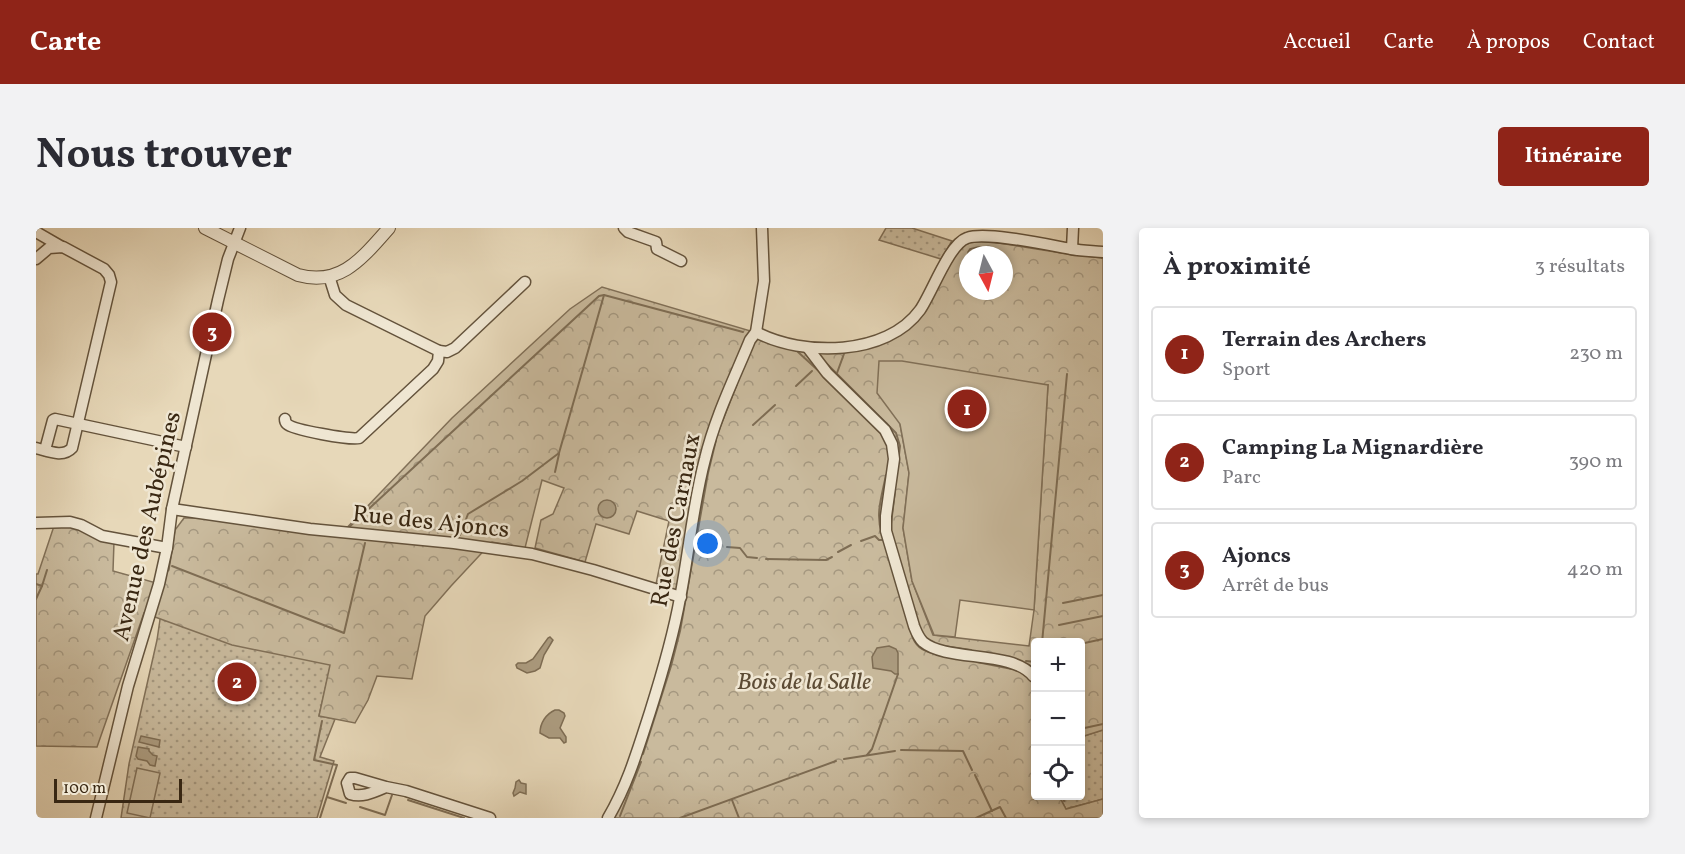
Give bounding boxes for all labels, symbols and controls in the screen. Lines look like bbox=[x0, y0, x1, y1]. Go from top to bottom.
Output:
text: Carte bbox=[30, 23, 101, 62]
text: Accueil bbox=[1283, 28, 1351, 57]
text: Carte bbox=[1384, 28, 1434, 57]
text: À propos bbox=[1467, 28, 1550, 57]
text: Contact bbox=[1583, 28, 1655, 57]
text: Nous trouver bbox=[36, 127, 292, 186]
button: Itinéraire bbox=[1498, 127, 1649, 186]
north arrow bbox=[959, 246, 1013, 300]
text: À proximité bbox=[1163, 249, 1311, 285]
text: 3 résultats bbox=[1535, 253, 1625, 281]
pin: 3 bbox=[192, 310, 231, 354]
text: Terrain des Archers bbox=[1222, 325, 1426, 356]
text: 1 bbox=[1180, 340, 1189, 368]
text: 230 m bbox=[1569, 340, 1623, 368]
text: Sport bbox=[1222, 356, 1271, 384]
pin: 1 bbox=[948, 386, 986, 432]
street label: Avenue des Aubépines bbox=[105, 408, 191, 645]
street label: Rue des Carnaux bbox=[643, 431, 710, 610]
text: Camping La Mignardière bbox=[1222, 433, 1483, 464]
text: 2 bbox=[1179, 448, 1190, 476]
text: 390 m bbox=[1569, 448, 1623, 476]
text: Parc bbox=[1222, 464, 1261, 492]
street label: Rue des Ajoncs bbox=[351, 498, 511, 548]
your location bbox=[693, 529, 722, 558]
text: Ajoncs bbox=[1222, 541, 1291, 572]
text: 3 bbox=[1179, 556, 1190, 584]
text: 420 m bbox=[1567, 556, 1623, 584]
text: Arrêt de bus bbox=[1222, 572, 1329, 600]
map controls bbox=[1031, 638, 1085, 800]
button: + bbox=[1031, 638, 1085, 692]
pin: 2 bbox=[218, 660, 256, 704]
park label: Bois de la Salle bbox=[737, 666, 871, 700]
button: − bbox=[1031, 692, 1085, 746]
button: locate bbox=[1031, 746, 1085, 800]
scale bar bbox=[54, 776, 182, 804]
text: 100 m bbox=[63, 778, 106, 800]

